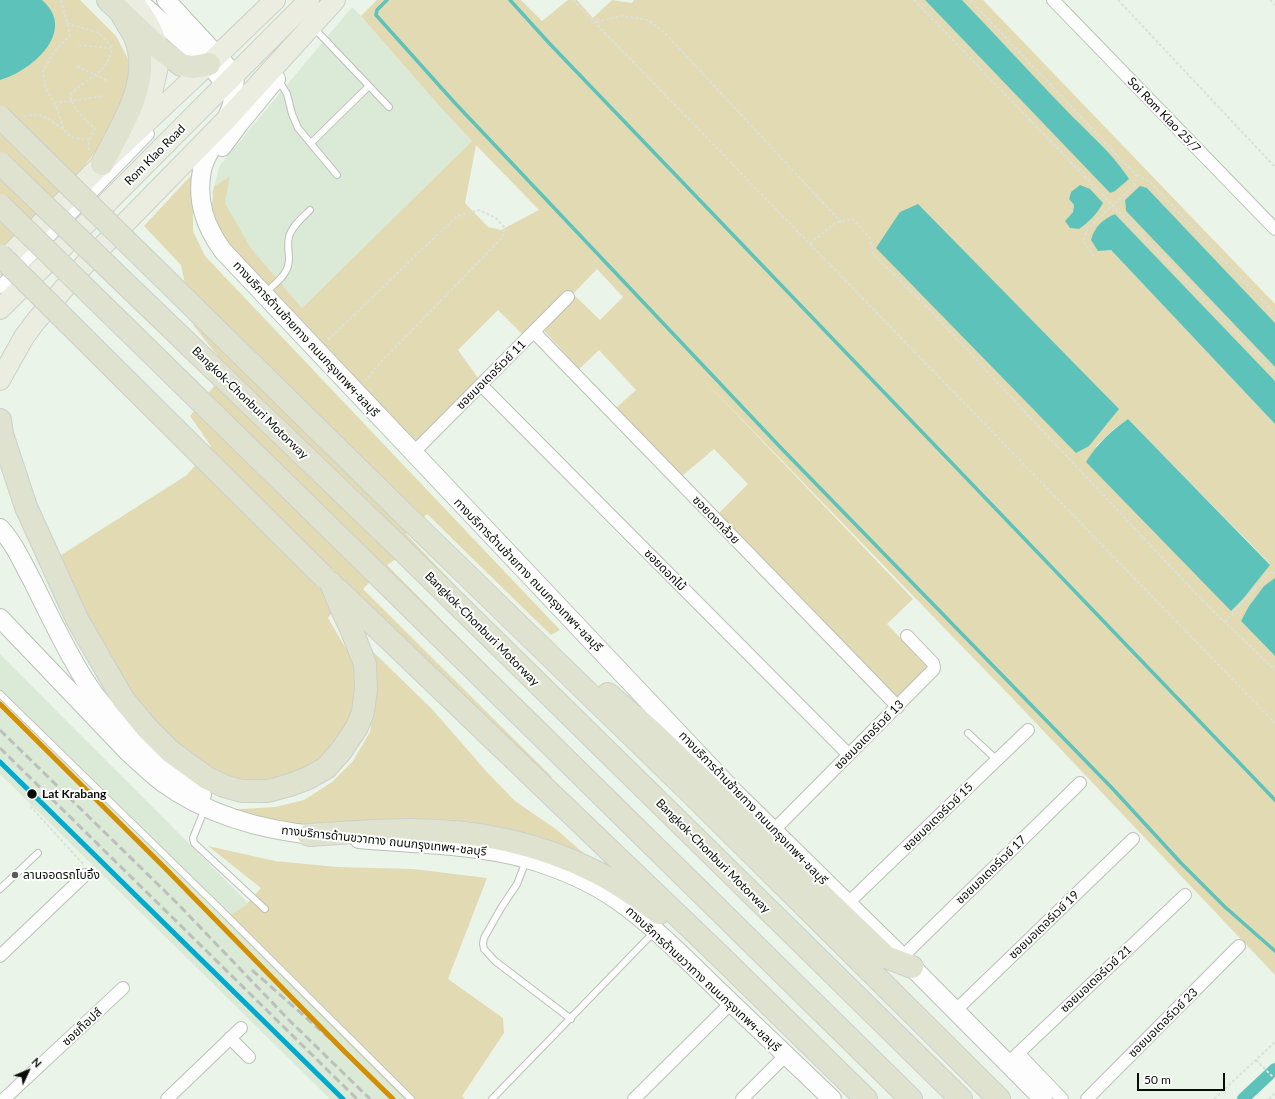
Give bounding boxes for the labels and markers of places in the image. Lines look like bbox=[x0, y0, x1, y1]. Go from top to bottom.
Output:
marker: Lat Krabang bbox=[25, 787, 39, 801]
place label: Lat Krabang bbox=[42, 787, 106, 801]
place label: ลานจอดรถโบอิ้ง bbox=[23, 868, 100, 882]
marker: ลานจอดรถโบอิ้ง bbox=[10, 870, 20, 880]

